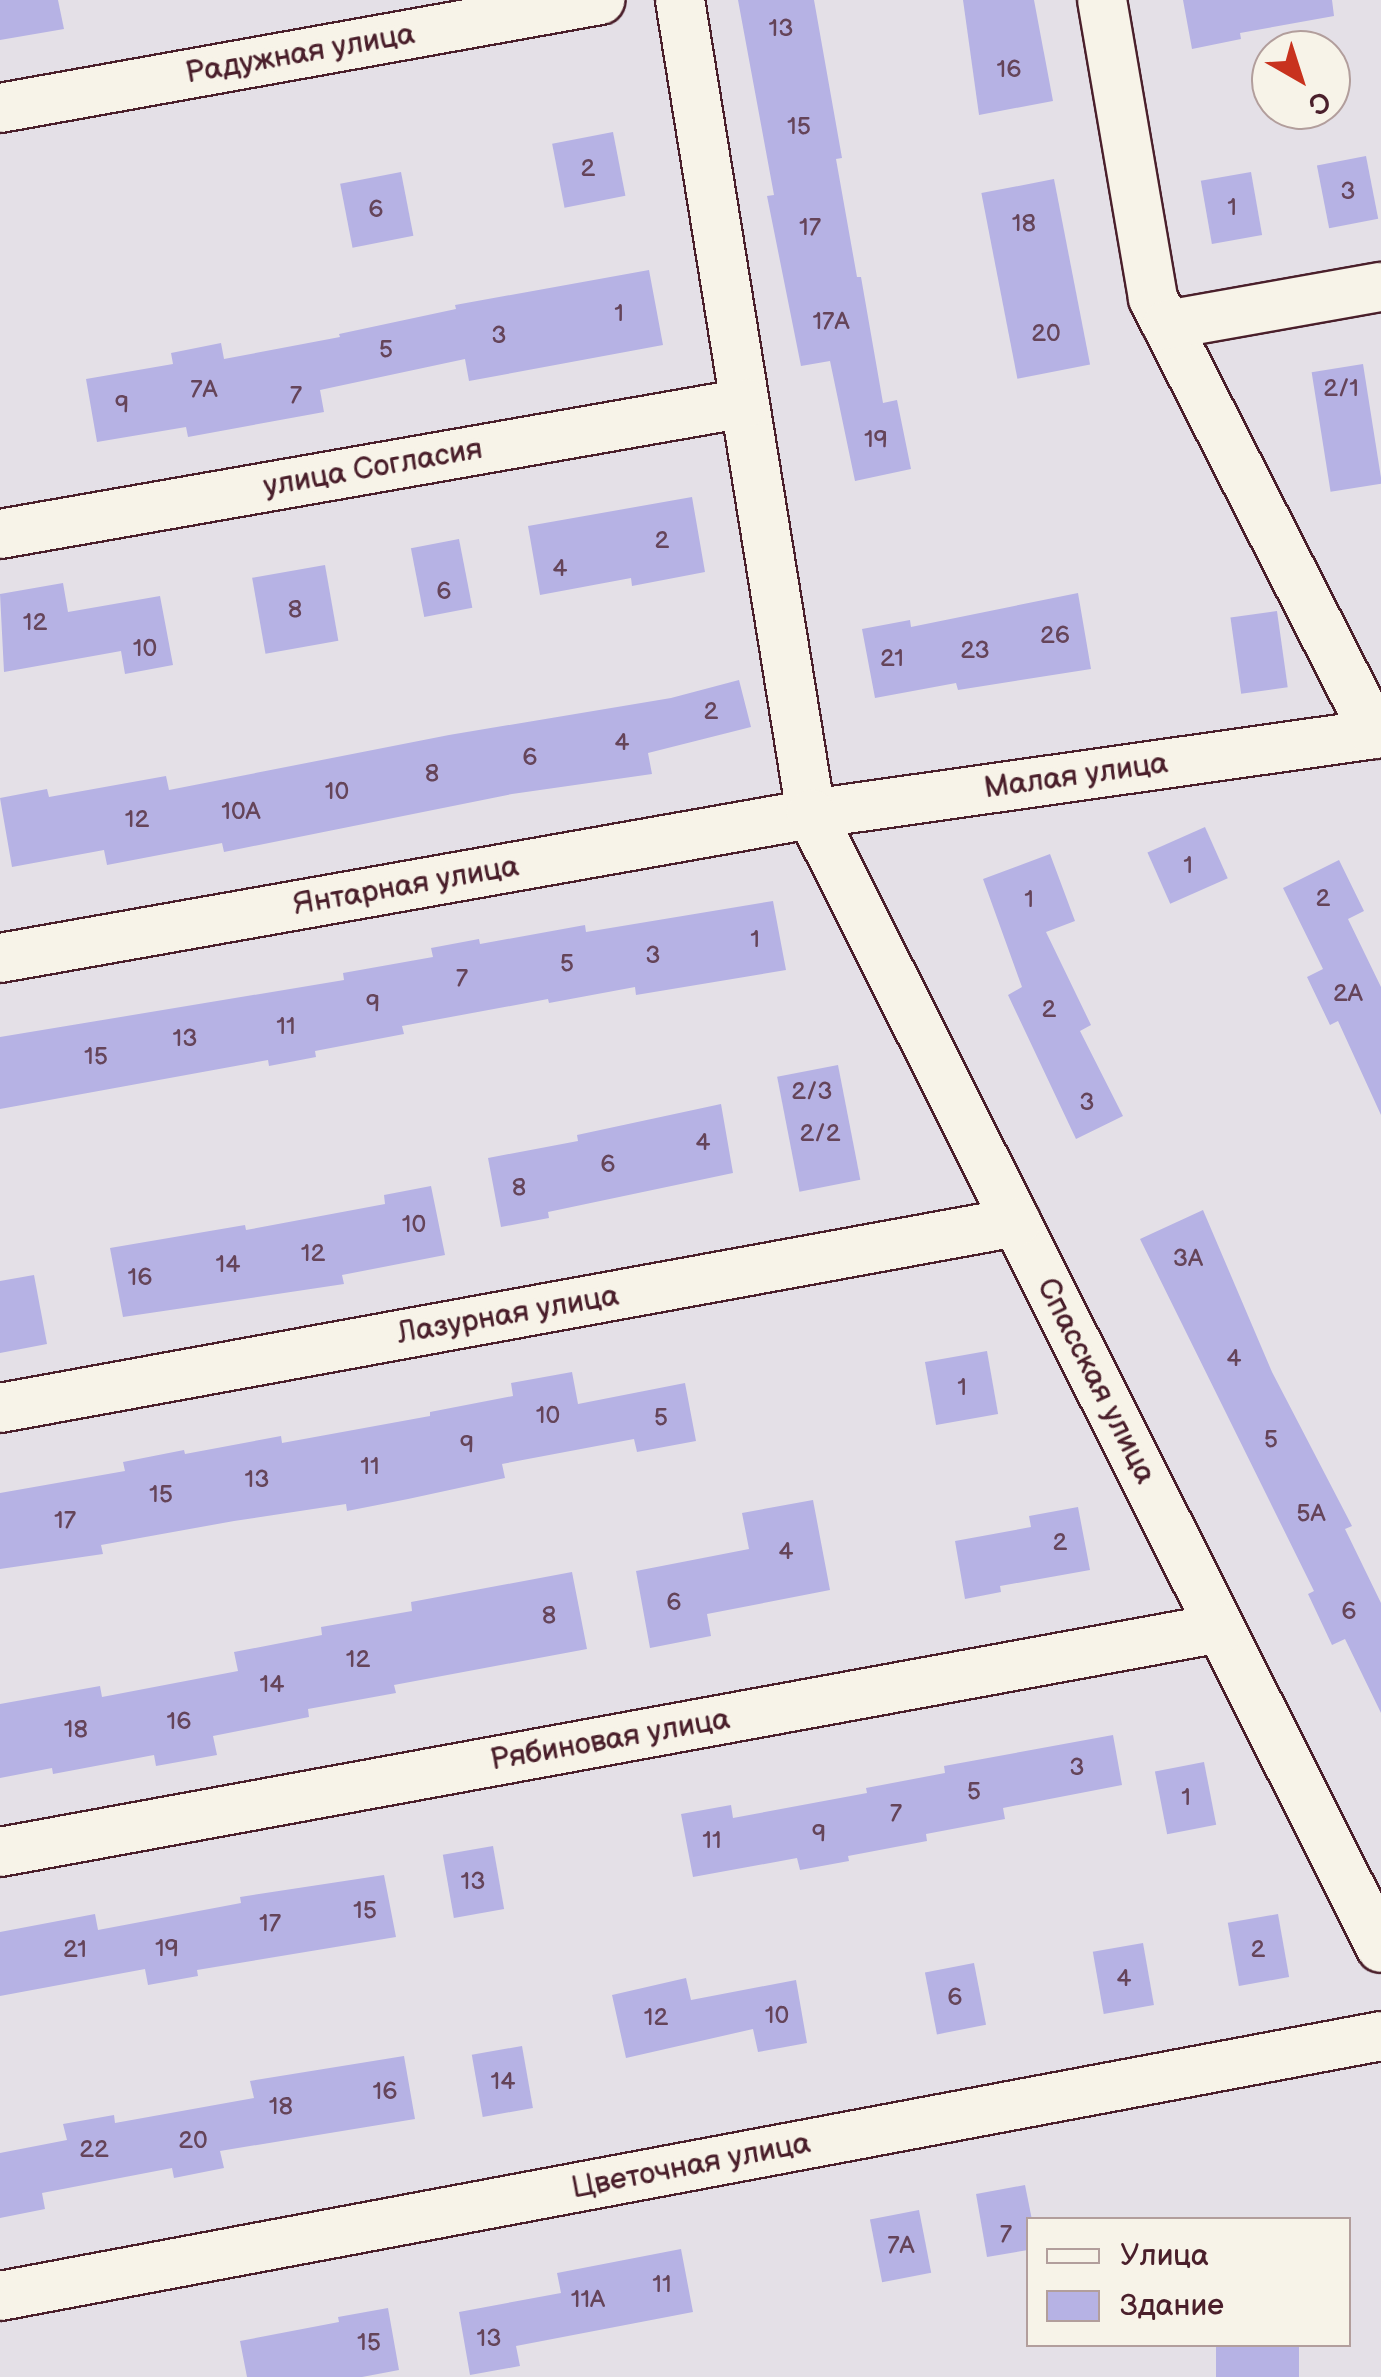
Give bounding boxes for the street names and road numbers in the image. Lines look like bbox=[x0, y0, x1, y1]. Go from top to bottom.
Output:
street label: Радужная улица bbox=[183, 16, 417, 92]
street label: улица Согласия bbox=[261, 431, 485, 505]
street label: Малая улица bbox=[982, 745, 1170, 807]
street label: Янтарная улица bbox=[290, 848, 522, 924]
street label: Спасская улица bbox=[1029, 1272, 1163, 1490]
street label: Лазурная улица bbox=[394, 1278, 622, 1352]
street label: Рябиновая улица bbox=[487, 1701, 733, 1779]
street label: Цветочная улица bbox=[569, 2125, 813, 2207]

